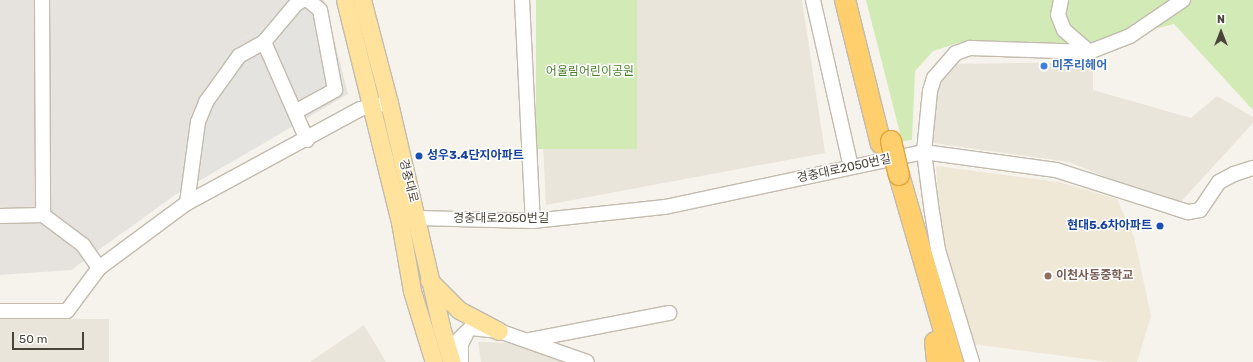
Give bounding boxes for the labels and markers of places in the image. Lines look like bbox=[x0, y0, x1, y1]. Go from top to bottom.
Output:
place label: 미주리헤어 bbox=[1052, 59, 1107, 73]
marker: 미주리헤어 bbox=[1039, 61, 1049, 71]
place label: 성우3.4단지아파트 bbox=[427, 149, 524, 163]
marker: 성우3.4단지아파트 bbox=[414, 151, 424, 161]
place label: 현대5.6차아파트 bbox=[1067, 219, 1152, 233]
marker: 현대5.6차아파트 bbox=[1155, 221, 1165, 231]
place label: 이천사동중학교 bbox=[1056, 269, 1133, 283]
marker: 이천사동중학교 bbox=[1043, 271, 1053, 281]

